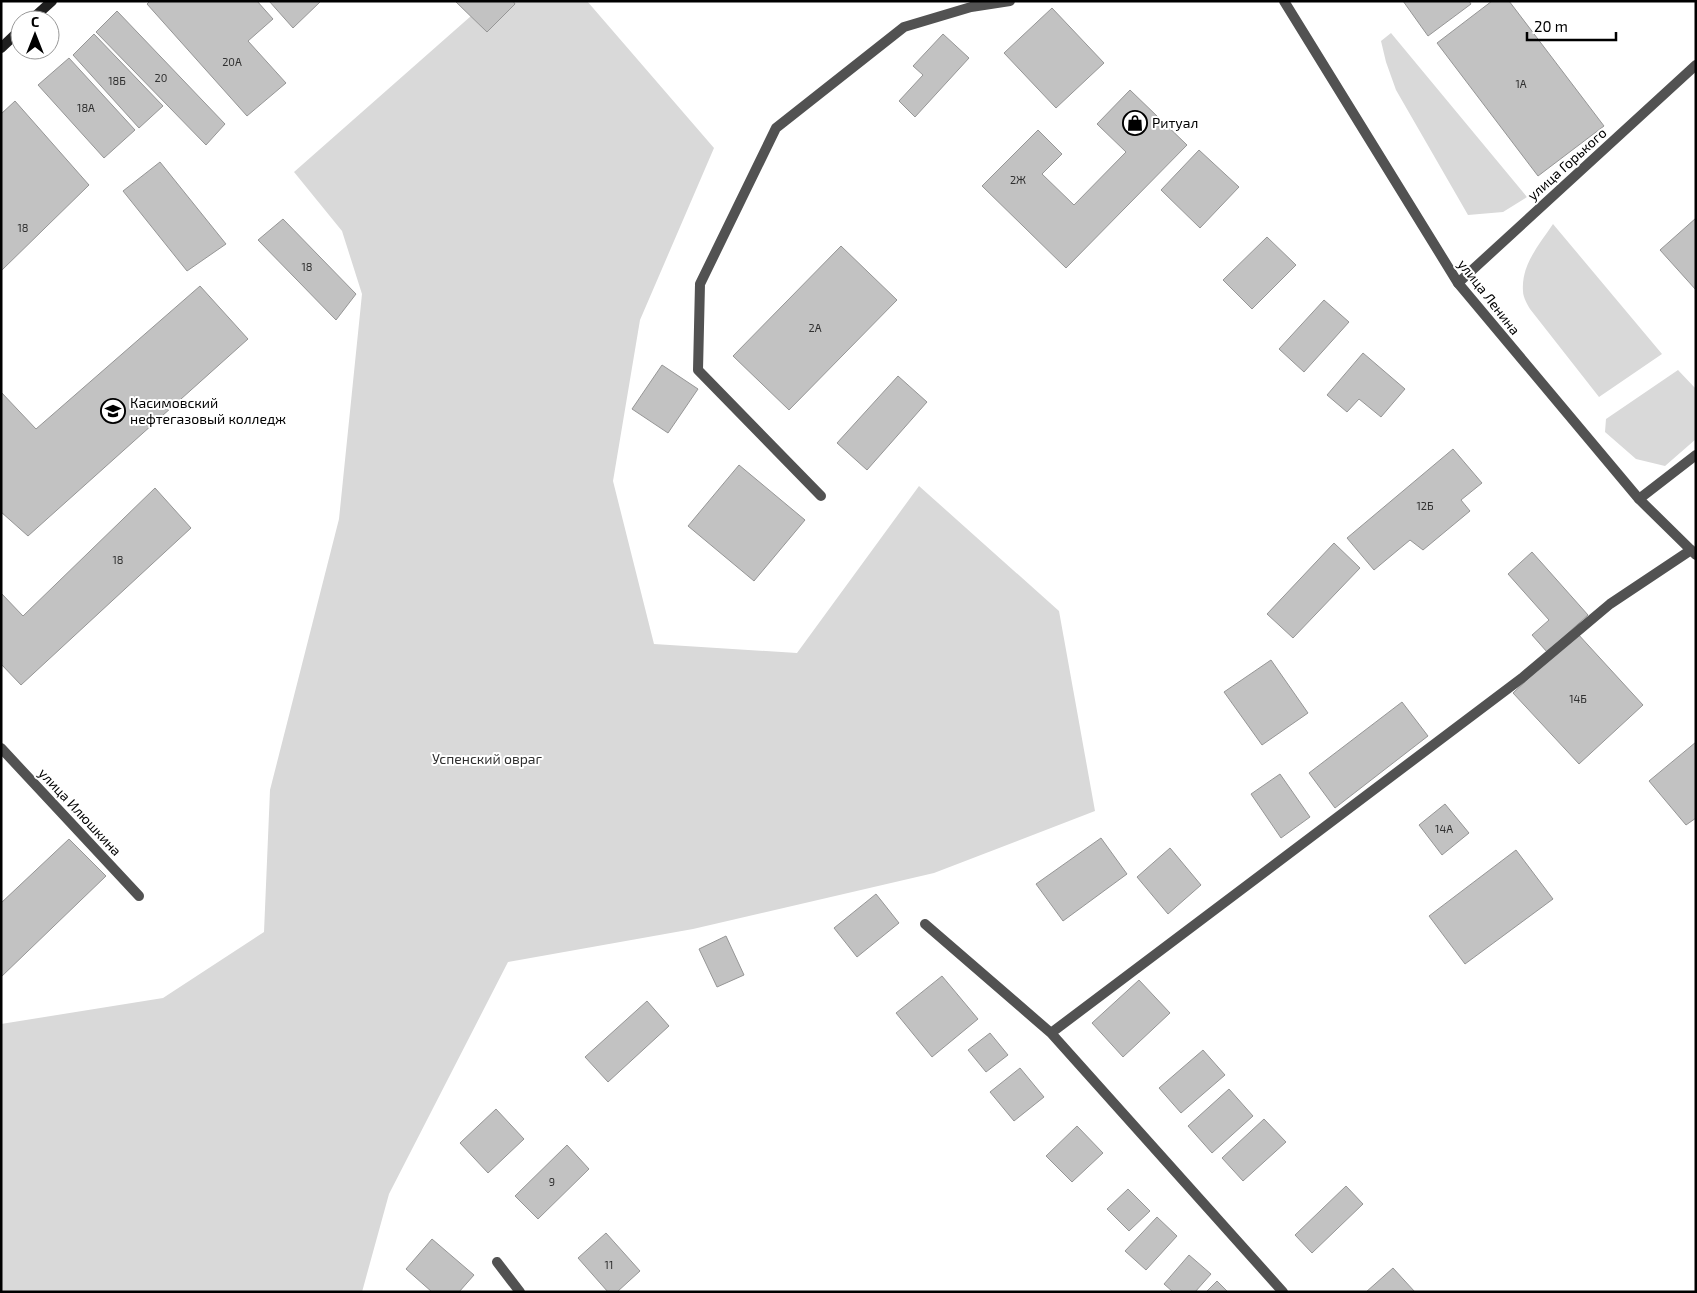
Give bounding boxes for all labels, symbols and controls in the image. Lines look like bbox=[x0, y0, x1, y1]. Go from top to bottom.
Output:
north arrow bbox=[10, 10, 60, 60]
scale bar bbox=[1527, 10, 1616, 42]
text: С bbox=[31, 13, 39, 30]
text: 20 m bbox=[1534, 17, 1568, 35]
house number: 20А bbox=[222, 55, 242, 68]
house number: 20 bbox=[155, 71, 167, 84]
house number: 18Б bbox=[108, 74, 126, 87]
house number: 1А bbox=[1515, 77, 1527, 90]
house number: 18А bbox=[77, 101, 95, 114]
shop icon: Ритуал bbox=[1122, 110, 1148, 136]
place label: Ритуал bbox=[1152, 114, 1198, 131]
street label: улица Горького bbox=[1524, 124, 1610, 204]
house number: 2Ж bbox=[1010, 173, 1026, 186]
house number: 18 bbox=[17, 221, 29, 234]
street label: улица Ленина bbox=[1455, 256, 1524, 338]
house number: 18 bbox=[301, 260, 313, 273]
house number: 2А bbox=[808, 321, 822, 334]
place label: Касимовский нефтегазовый колледж bbox=[130, 394, 286, 427]
school or university icon: Касимовский нефтегазовый колледж bbox=[100, 398, 126, 424]
house number: 12Б bbox=[1416, 499, 1434, 512]
house number: 18 bbox=[112, 553, 124, 566]
house number: 14Б bbox=[1569, 692, 1587, 705]
park label: Успенский овраг bbox=[432, 750, 543, 767]
street label: улица Илюшкина bbox=[35, 764, 125, 859]
house number: 14А bbox=[1435, 822, 1453, 835]
house number: 9 bbox=[549, 1175, 555, 1188]
house number: 11 bbox=[605, 1258, 613, 1271]

